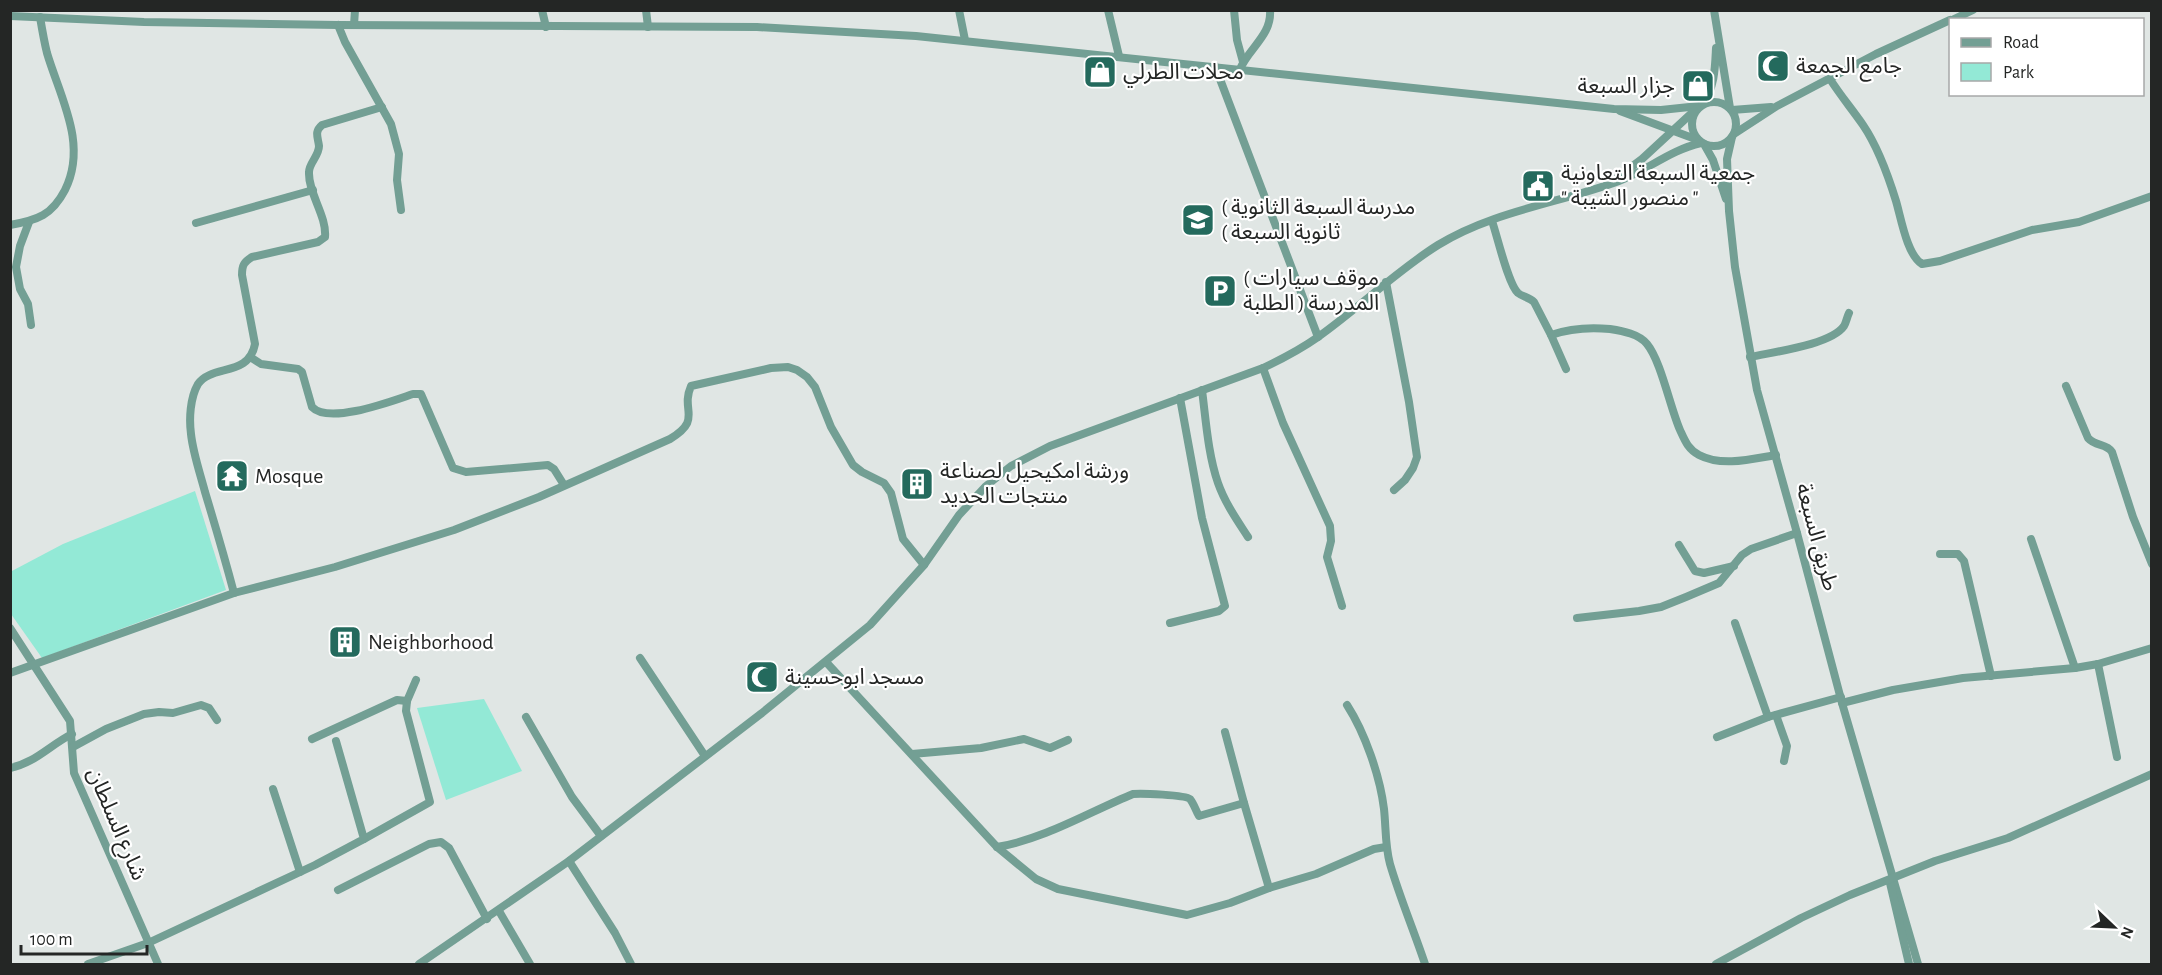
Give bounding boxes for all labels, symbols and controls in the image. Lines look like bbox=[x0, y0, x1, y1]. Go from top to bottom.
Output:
legend bbox=[1949, 18, 2144, 96]
text: Road bbox=[2003, 34, 2039, 52]
mosque icon: جامع الجمعة bbox=[1755, 48, 1791, 84]
shop icon: محلات الطرلي bbox=[1082, 54, 1118, 90]
place label: جامع الجمعة bbox=[1796, 55, 1902, 82]
place label: محلات الطرلي bbox=[1123, 61, 1244, 88]
text: Park bbox=[2003, 64, 2035, 82]
shop icon: جزار السبعة bbox=[1680, 68, 1716, 104]
place label: جزار السبعة bbox=[1578, 75, 1675, 99]
place label: جمعية السبعة التعاونية " منصور الشيبة " bbox=[1561, 162, 1755, 211]
public building icon: جمعية السبعة التعاونية " منصور الشيبة " bbox=[1520, 168, 1556, 204]
place label: ( مدرسة السبعة الثانوية ( ثانوية السبعة bbox=[1221, 196, 1415, 244]
school or university icon: ( مدرسة السبعة الثانوية ( ثانوية السبعة bbox=[1180, 202, 1216, 238]
place label: ( موقف سيارات المدرسة ( الطلبة bbox=[1243, 267, 1379, 316]
parking icon: ( موقف سيارات المدرسة ( الطلبة bbox=[1202, 273, 1238, 309]
temple icon: Mosque bbox=[214, 458, 250, 494]
place label: ورشة امكيحيل لصناعة منتجات الحديد bbox=[940, 460, 1129, 507]
place label: Mosque bbox=[255, 465, 323, 487]
building icon: ورشة امكيحيل لصناعة منتجات الحديد bbox=[899, 466, 935, 502]
street label: طريق السبعة bbox=[1790, 481, 1842, 594]
building icon: Neighborhood bbox=[327, 624, 363, 660]
place label: Neighborhood bbox=[368, 631, 494, 653]
mosque icon: مسجد ابوحسينة bbox=[744, 659, 780, 695]
place label: مسجد ابوحسينة bbox=[785, 666, 924, 689]
street label: شارع السلطان bbox=[79, 765, 151, 885]
north arrow bbox=[2084, 897, 2144, 957]
scale bar bbox=[21, 918, 147, 956]
text: N bbox=[2117, 924, 2136, 941]
text: 100 m bbox=[30, 931, 73, 949]

